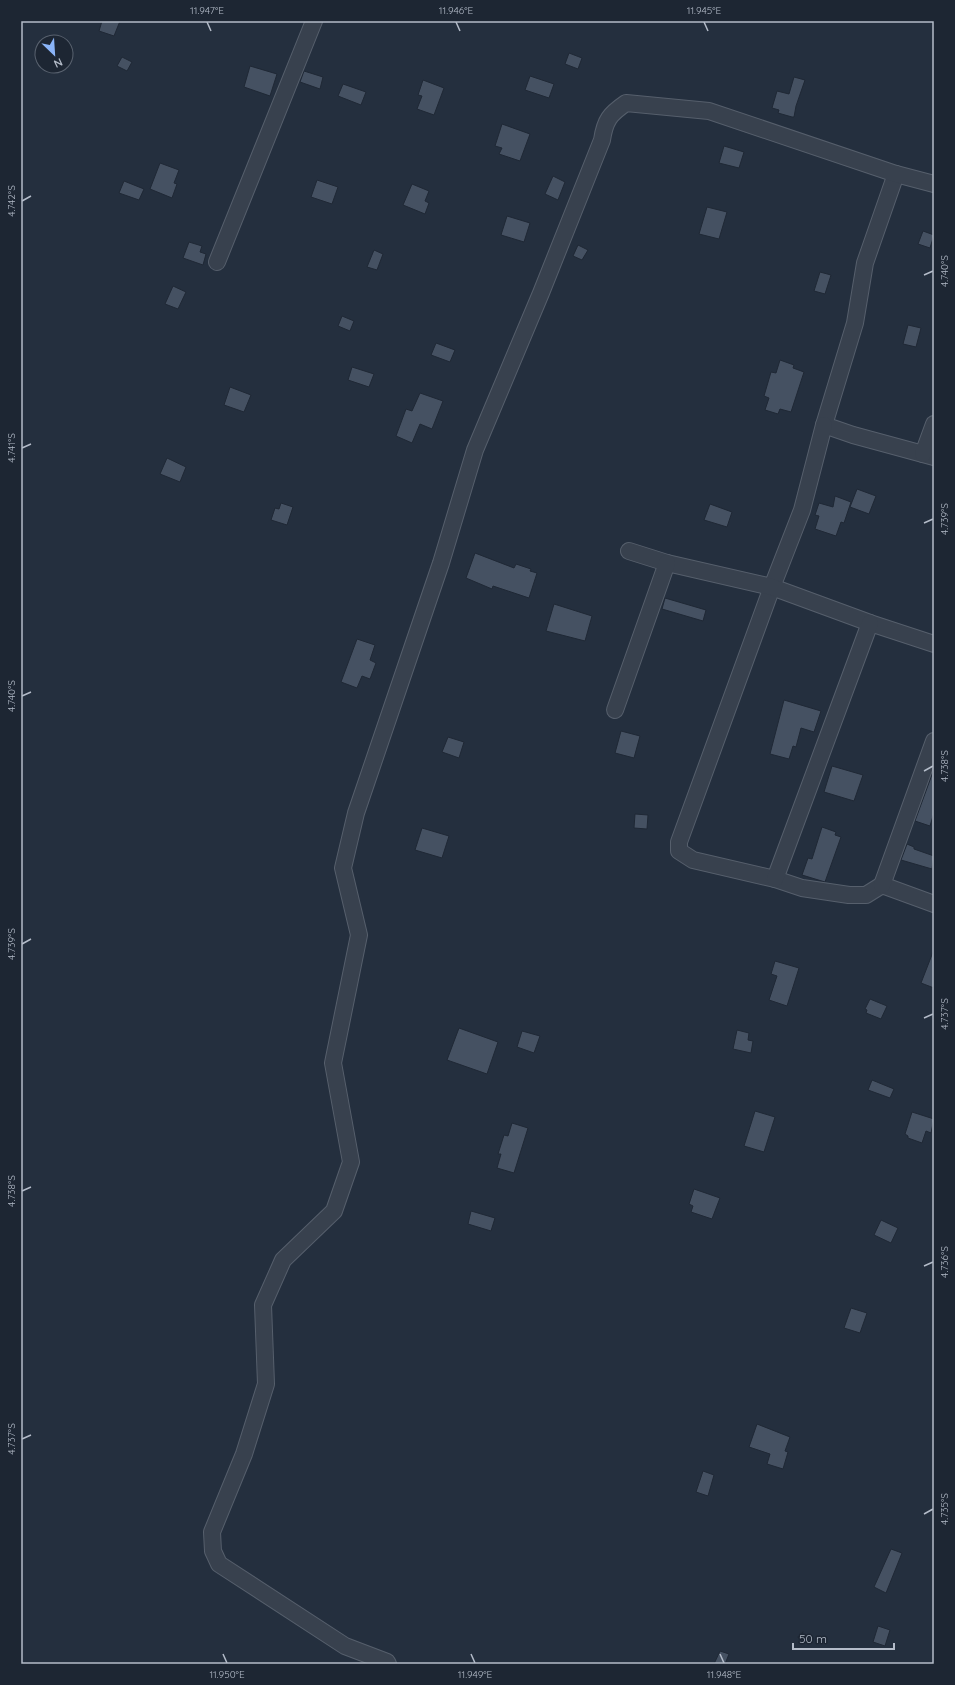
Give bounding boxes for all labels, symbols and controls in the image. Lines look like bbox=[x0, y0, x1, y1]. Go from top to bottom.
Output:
text: 11.947°E bbox=[190, 4, 224, 17]
text: 11.946°E bbox=[439, 4, 474, 17]
text: 11.945°E bbox=[687, 4, 722, 17]
north arrow bbox=[34, 34, 74, 74]
text: N bbox=[52, 55, 65, 71]
text: 4.742°S bbox=[5, 185, 18, 217]
text: 4.740°S bbox=[938, 255, 951, 287]
text: 4.741°S bbox=[5, 433, 18, 463]
text: 4.739°S bbox=[938, 503, 951, 535]
text: 4.740°S bbox=[5, 680, 18, 712]
text: 4.738°S bbox=[938, 750, 951, 782]
text: 4.739°S bbox=[5, 928, 18, 960]
text: 4.737°S bbox=[938, 998, 951, 1030]
text: 4.738°S bbox=[5, 1175, 18, 1207]
text: 4.736°S bbox=[938, 1246, 951, 1278]
text: 4.737°S bbox=[5, 1423, 18, 1455]
text: 4.735°S bbox=[938, 1493, 951, 1525]
scale bar bbox=[793, 1625, 894, 1651]
text: 50 m bbox=[799, 1631, 827, 1646]
text: 11.950°E bbox=[209, 1668, 245, 1681]
text: 11.949°E bbox=[458, 1668, 493, 1681]
text: 11.948°E bbox=[707, 1668, 742, 1681]

